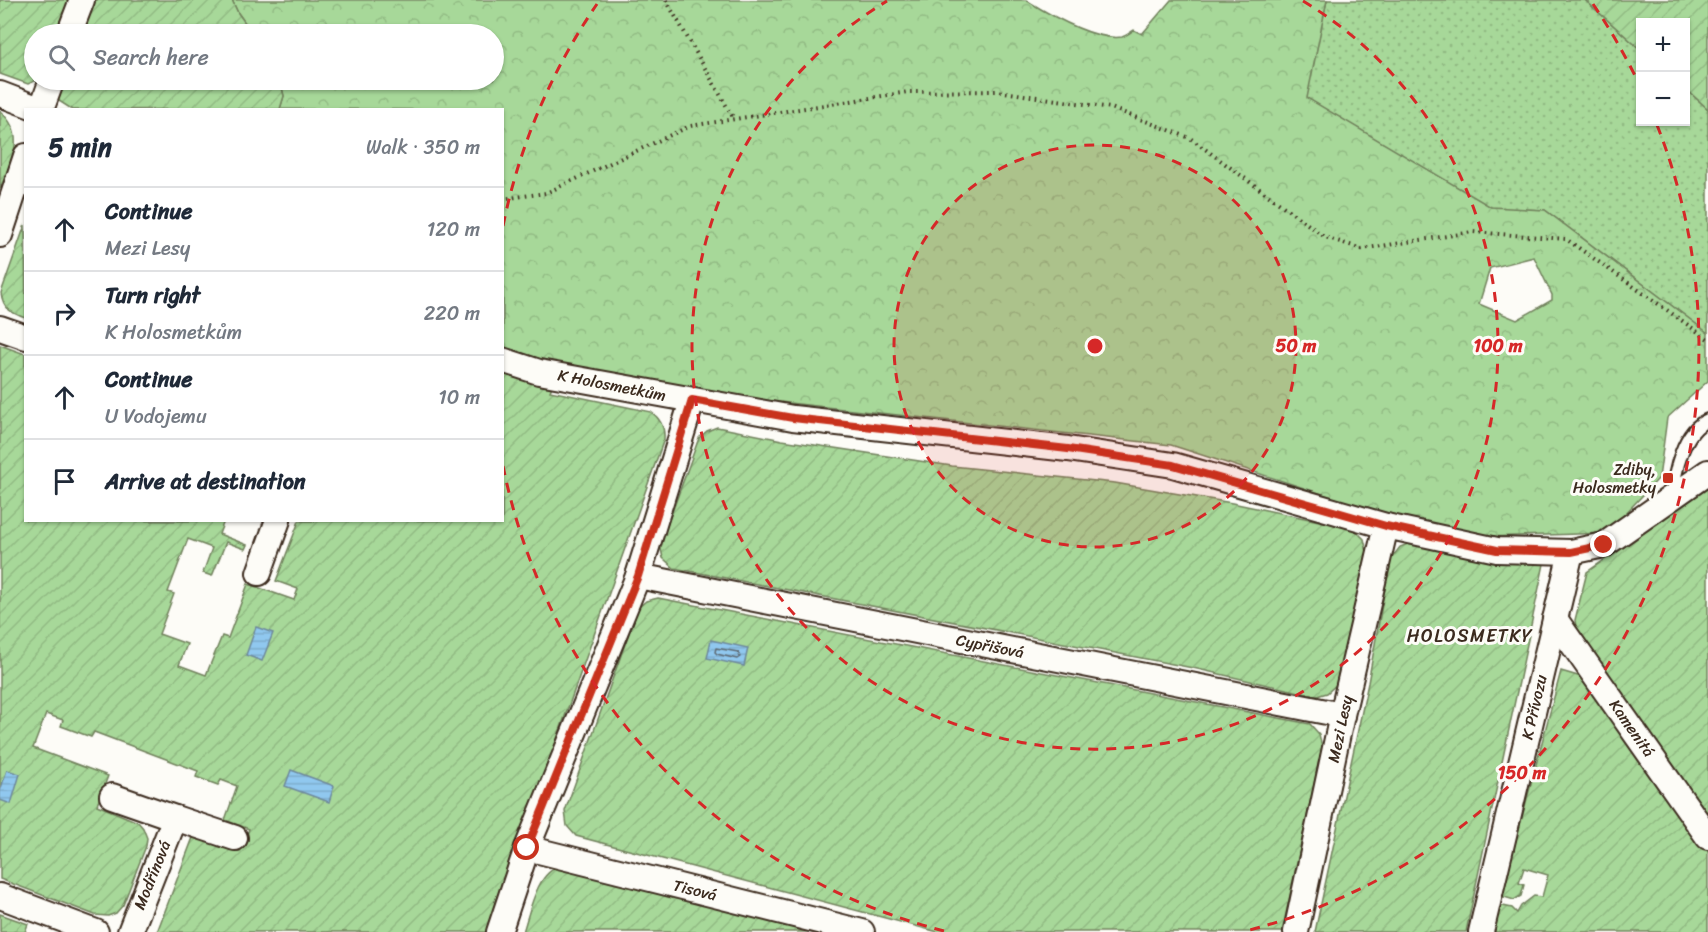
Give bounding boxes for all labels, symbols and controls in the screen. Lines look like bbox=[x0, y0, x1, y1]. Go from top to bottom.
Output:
map controls bbox=[1636, 18, 1690, 126]
button: + bbox=[1636, 18, 1690, 72]
search box bbox=[24, 24, 504, 90]
text: Search here bbox=[93, 38, 209, 77]
icon: search bbox=[45, 41, 78, 74]
button: − bbox=[1636, 72, 1690, 126]
text: 5 min bbox=[48, 124, 112, 170]
text: Walk · 350 m bbox=[366, 130, 480, 165]
text: Continue bbox=[105, 192, 193, 231]
text: 120 m bbox=[427, 212, 480, 247]
icon: ahead bbox=[48, 213, 81, 246]
text: Mezi Lesy bbox=[105, 231, 190, 266]
text: Turn right bbox=[105, 276, 200, 315]
text: 220 m bbox=[424, 296, 480, 331]
icon: right bbox=[48, 297, 81, 330]
text: K Holosmetkům bbox=[105, 315, 242, 350]
text: 50 m bbox=[1276, 330, 1317, 362]
text: 100 m bbox=[1474, 330, 1523, 362]
centre of rings bbox=[1085, 336, 1105, 356]
text: Continue bbox=[105, 360, 193, 399]
street label: K Holosmetkům bbox=[555, 360, 669, 410]
text: 10 m bbox=[438, 380, 480, 415]
icon: ahead bbox=[48, 381, 81, 414]
text: U Vodojemu bbox=[105, 399, 207, 434]
place label: Zdiby, Holosmetky bbox=[1573, 455, 1657, 502]
text: Arrive at destination bbox=[105, 462, 306, 501]
icon: arrive bbox=[48, 465, 81, 498]
marker: Zdiby, Holosmetky bbox=[1661, 471, 1675, 485]
route end bbox=[1590, 531, 1616, 557]
district label: HOLOSMETKY bbox=[1407, 620, 1533, 652]
street label: Cypřišová bbox=[954, 625, 1026, 667]
street label: K Přívozu bbox=[1512, 671, 1556, 742]
street label: Mezi Lesy bbox=[1319, 692, 1361, 765]
street label: Kamenitá bbox=[1601, 693, 1663, 763]
text: 150 m bbox=[1498, 757, 1546, 789]
route start bbox=[513, 834, 539, 860]
street label: Modřínová bbox=[125, 836, 179, 914]
street label: Tisová bbox=[670, 871, 720, 909]

